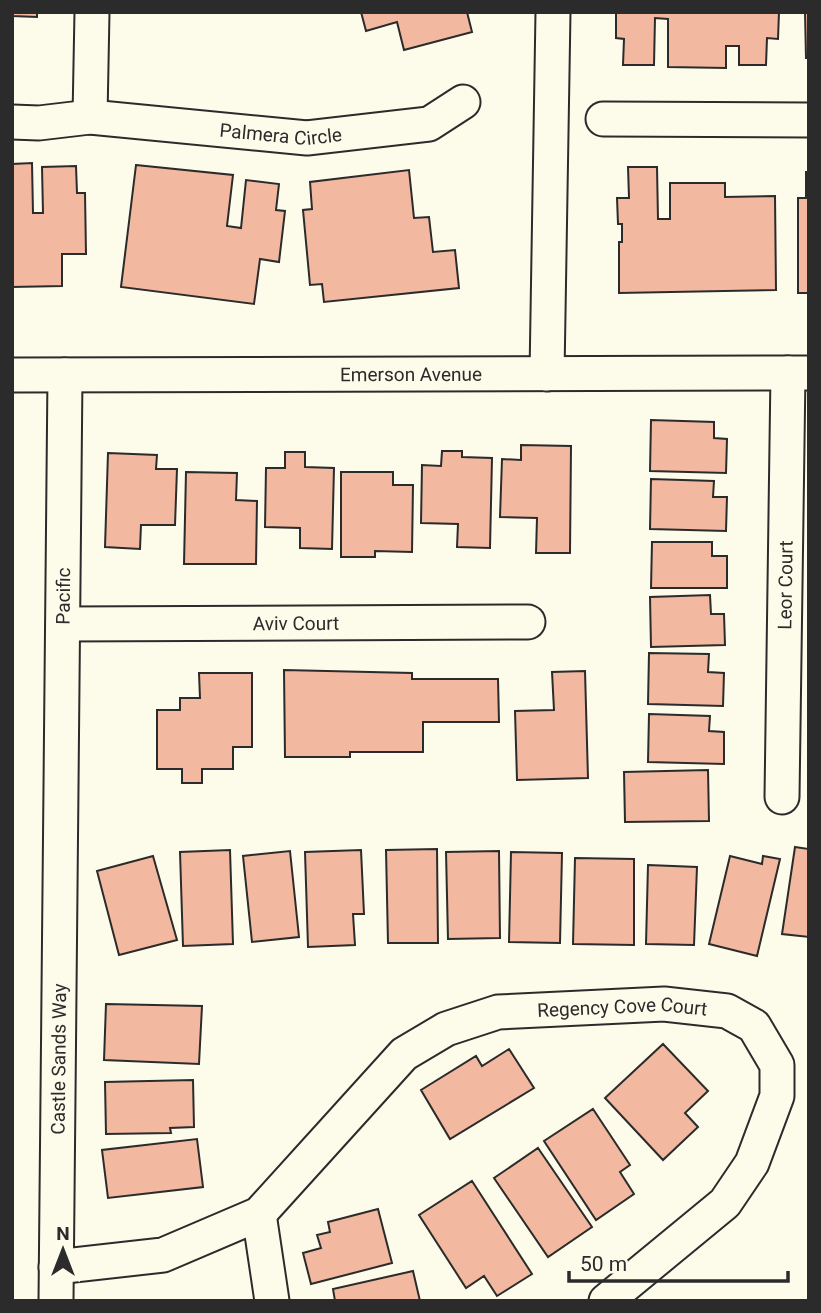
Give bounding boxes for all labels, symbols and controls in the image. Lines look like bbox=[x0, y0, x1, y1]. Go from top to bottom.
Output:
street label: Palmera Circle bbox=[219, 118, 343, 149]
street label: Emerson Avenue bbox=[340, 362, 482, 386]
street label: Leor Court bbox=[773, 540, 797, 630]
street label: Pacific bbox=[51, 567, 75, 625]
street label: Aviv Court bbox=[253, 611, 339, 635]
street label: Castle Sands Way bbox=[46, 983, 71, 1135]
street label: Regency Cove Court bbox=[537, 992, 708, 1022]
north arrow bbox=[28, 1215, 98, 1285]
text: N bbox=[56, 1222, 70, 1245]
scale bar bbox=[569, 1240, 788, 1284]
text: 50 m bbox=[580, 1252, 627, 1276]

